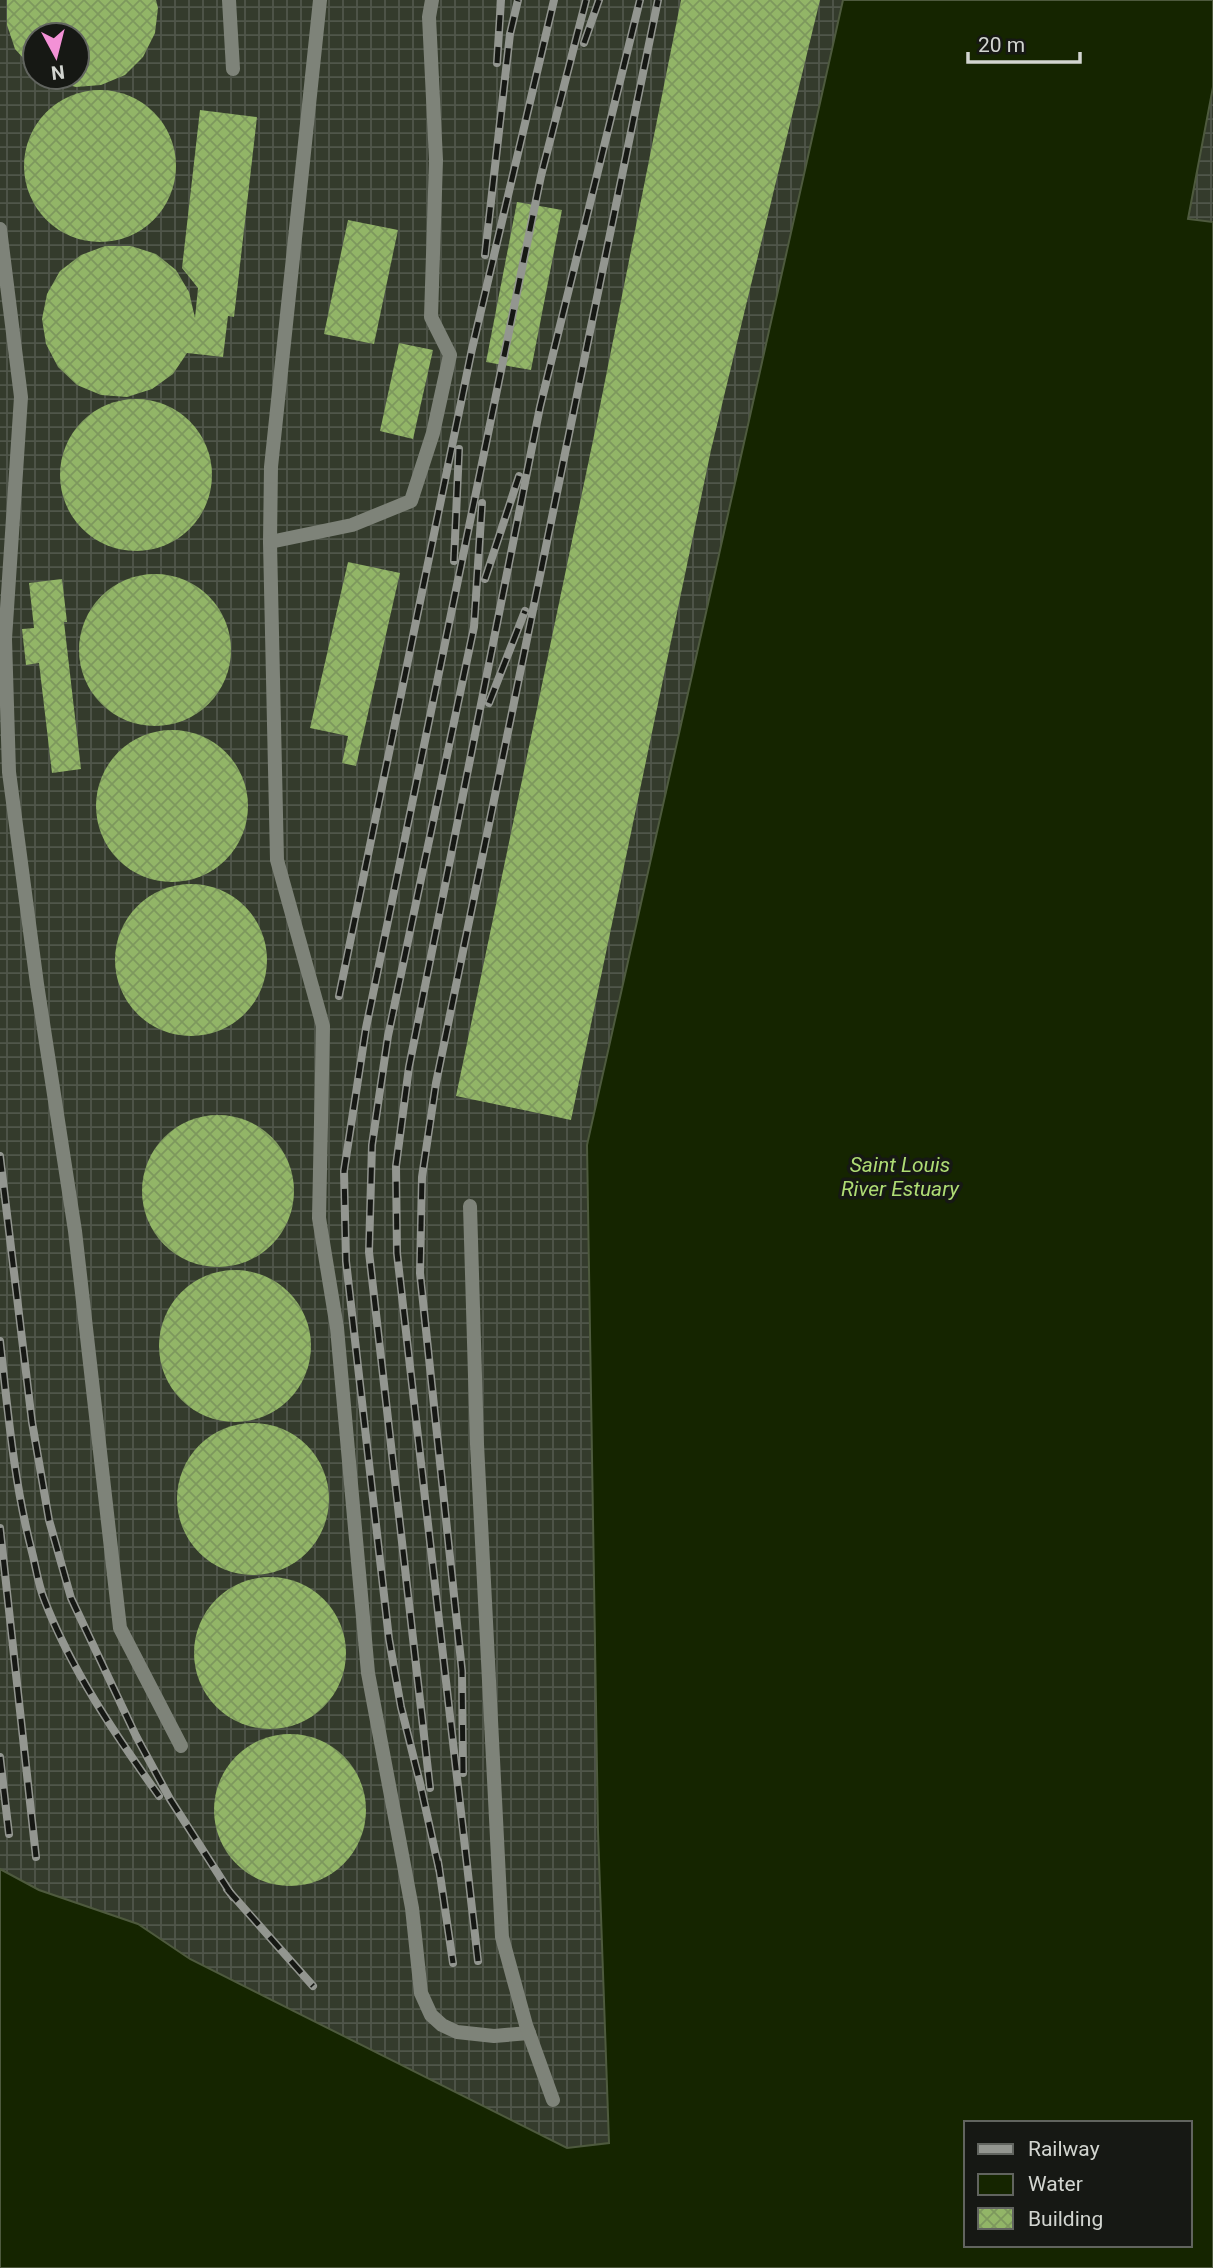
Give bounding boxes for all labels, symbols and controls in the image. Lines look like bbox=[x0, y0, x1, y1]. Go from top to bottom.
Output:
north arrow bbox=[21, 21, 91, 91]
scale bar bbox=[968, 21, 1080, 65]
text: 20 m bbox=[978, 33, 1025, 57]
text: N bbox=[50, 60, 66, 85]
water label: Saint Louis River Estuary bbox=[841, 1153, 960, 1201]
legend bbox=[964, 2121, 1192, 2247]
text: Railway bbox=[1028, 2137, 1100, 2161]
text: Water bbox=[1028, 2172, 1083, 2196]
text: Building bbox=[1028, 2207, 1103, 2231]

